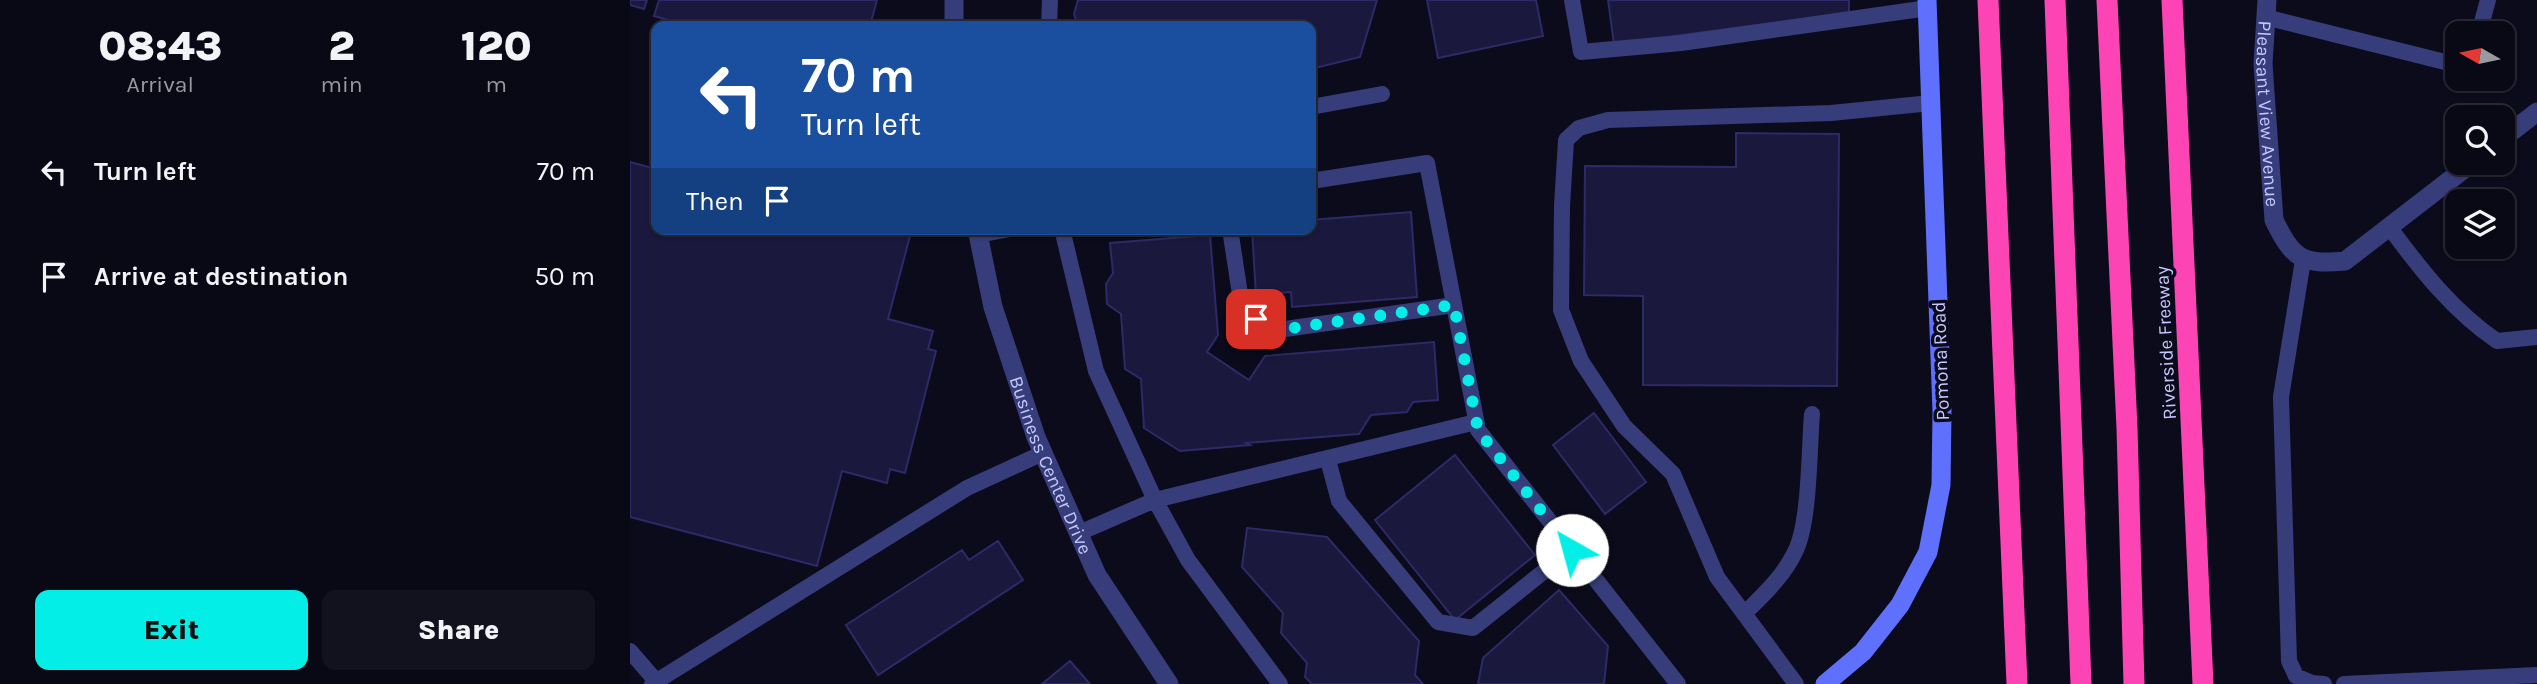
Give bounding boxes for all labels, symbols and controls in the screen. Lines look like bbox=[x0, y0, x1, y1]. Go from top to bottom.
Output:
street label: Pleasant View Avenue bbox=[2251, 20, 2283, 208]
text: 08:43 bbox=[98, 21, 222, 71]
text: 2 bbox=[328, 21, 355, 71]
text: 120 bbox=[461, 21, 532, 71]
north arrow bbox=[2445, 21, 2515, 91]
map controls bbox=[2445, 21, 2515, 259]
text: 70 m bbox=[801, 47, 915, 104]
icon: left bbox=[686, 49, 777, 140]
text: Arrival bbox=[127, 71, 194, 98]
text: min bbox=[320, 71, 363, 98]
text: m bbox=[486, 71, 507, 98]
button: search bbox=[2445, 105, 2515, 175]
text: Turn left bbox=[801, 106, 921, 143]
icon: left bbox=[35, 153, 73, 191]
text: Turn left bbox=[94, 156, 196, 187]
text: 70 m bbox=[537, 156, 595, 187]
icon: arrive bbox=[758, 182, 796, 220]
text: Then bbox=[686, 186, 744, 217]
button: layers bbox=[2445, 189, 2515, 259]
icon: arrive bbox=[35, 258, 73, 296]
text: Arrive at destination bbox=[94, 261, 348, 292]
text: 50 m bbox=[534, 261, 595, 292]
street label: Riverside Freeway bbox=[2151, 265, 2181, 420]
pin bbox=[1226, 289, 1286, 349]
icon: arrive bbox=[1237, 300, 1275, 338]
street label: Pomona Road bbox=[1928, 301, 1954, 421]
street label: Business Center Drive bbox=[1005, 373, 1096, 558]
position arrow bbox=[1535, 513, 1609, 587]
button: Exit bbox=[35, 590, 308, 670]
button: Share bbox=[322, 590, 595, 670]

